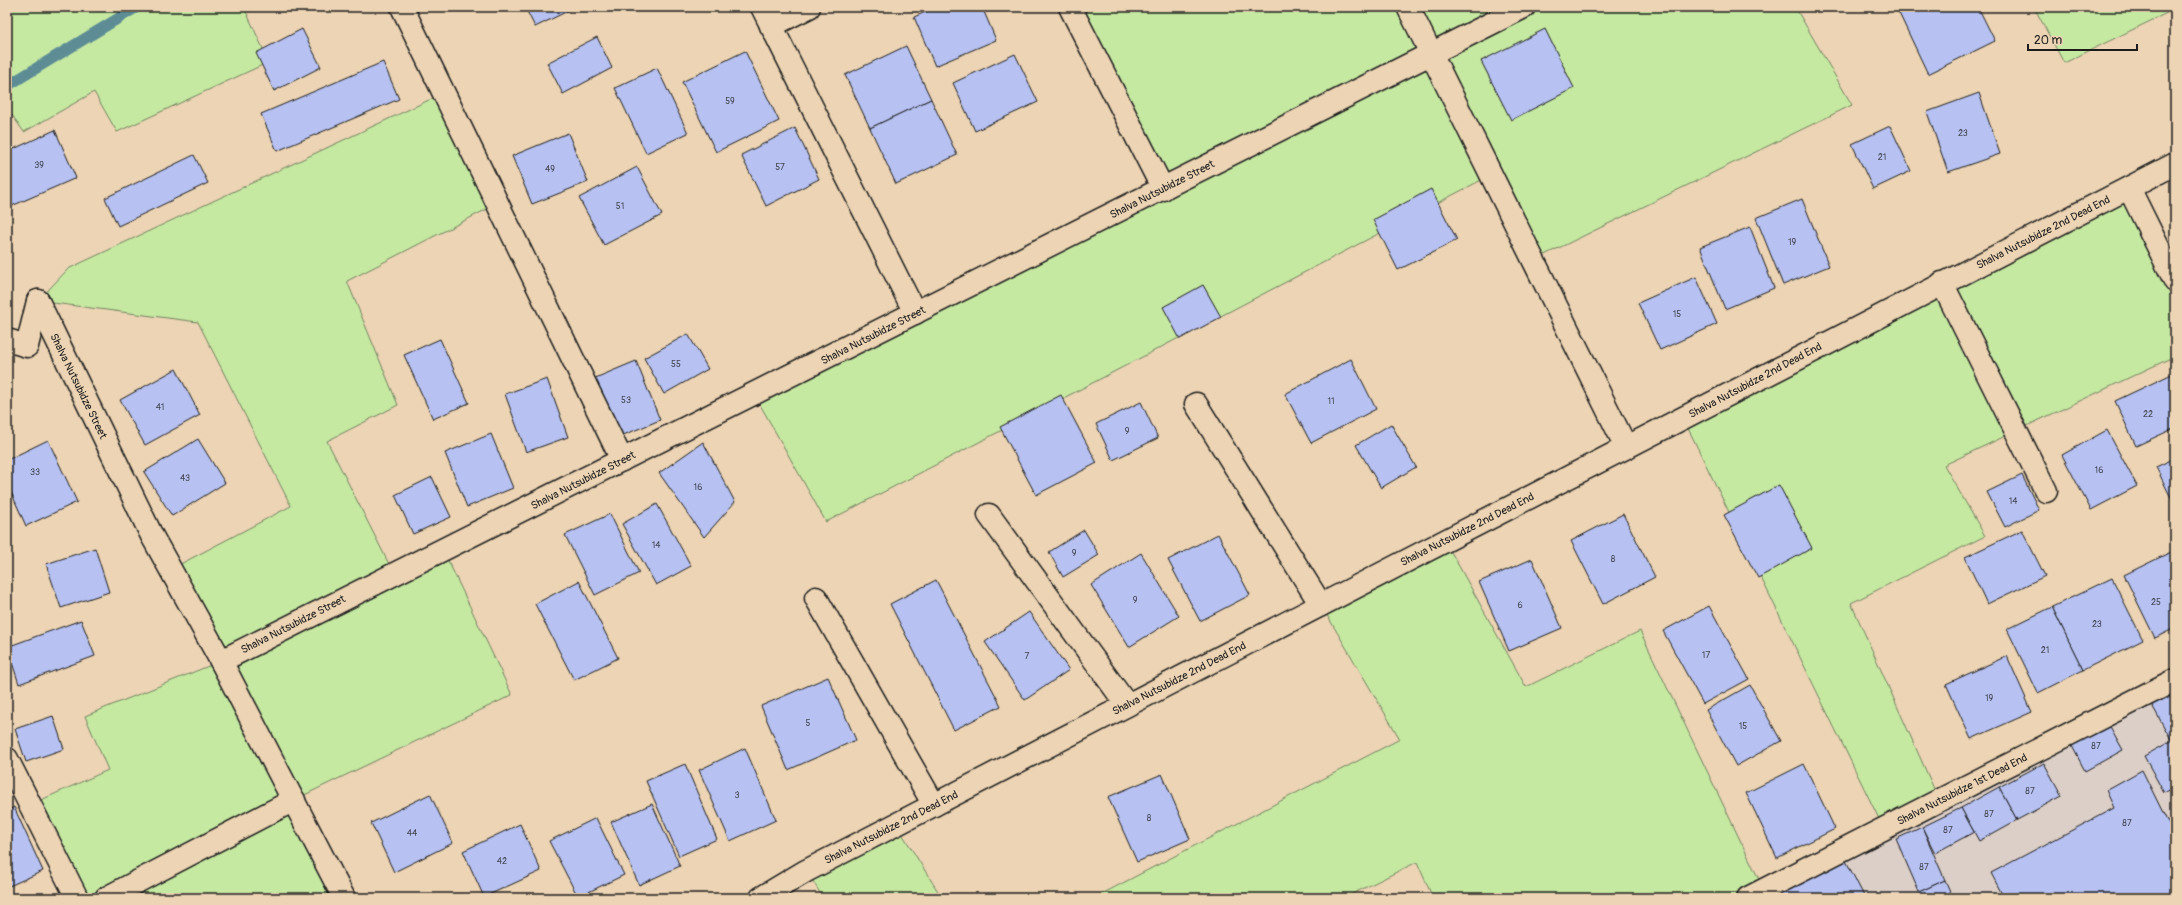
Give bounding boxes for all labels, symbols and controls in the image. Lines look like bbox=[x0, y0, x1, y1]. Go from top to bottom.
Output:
scale bar bbox=[2028, 26, 2137, 52]
text: 20 m bbox=[2034, 33, 2063, 48]
house number: 59 bbox=[725, 96, 735, 107]
house number: 23 bbox=[1958, 128, 1968, 139]
house number: 21 bbox=[1878, 152, 1886, 163]
street label: Shalva Nutsubidze Street bbox=[1108, 157, 1217, 221]
house number: 39 bbox=[34, 160, 44, 171]
house number: 57 bbox=[775, 162, 785, 173]
house number: 49 bbox=[545, 164, 555, 175]
street label: Shalva Nutsubidze 2nd Dead End bbox=[1974, 193, 2112, 272]
house number: 51 bbox=[616, 201, 624, 212]
house number: 19 bbox=[1788, 237, 1796, 248]
street label: Shalva Nutsubidze Street bbox=[819, 303, 928, 367]
house number: 15 bbox=[1673, 309, 1681, 320]
street label: Shalva Nutsubidze Street bbox=[47, 331, 110, 441]
street label: Shalva Nutsubidze 2nd Dead End bbox=[1687, 340, 1824, 421]
house number: 55 bbox=[671, 359, 681, 370]
house number: 53 bbox=[621, 395, 631, 406]
house number: 11 bbox=[1327, 396, 1335, 407]
house number: 41 bbox=[156, 402, 164, 413]
house number: 22 bbox=[2143, 409, 2153, 420]
house number: 9 bbox=[1125, 426, 1130, 437]
street label: Shalva Nutsubidze Street bbox=[529, 448, 638, 512]
house number: 16 bbox=[2095, 465, 2103, 476]
house number: 33 bbox=[30, 467, 40, 478]
house number: 43 bbox=[180, 473, 190, 484]
house number: 16 bbox=[694, 482, 702, 493]
street label: Shalva Nutsubidze 2nd Dead End bbox=[1398, 490, 1536, 569]
house number: 14 bbox=[2009, 496, 2018, 507]
house number: 14 bbox=[652, 540, 661, 551]
house number: 9 bbox=[1072, 548, 1077, 559]
house number: 8 bbox=[1611, 554, 1616, 565]
street label: Shalva Nutsubidze Street bbox=[239, 592, 348, 656]
house number: 9 bbox=[1133, 595, 1138, 606]
house number: 25 bbox=[2151, 597, 2161, 608]
house number: 6 bbox=[1517, 600, 1523, 611]
house number: 23 bbox=[2092, 619, 2102, 630]
street label: Shalva Nutsubidze 2nd Dead End bbox=[1110, 639, 1248, 718]
house number: 21 bbox=[2041, 645, 2049, 656]
house number: 17 bbox=[1702, 650, 1710, 661]
house number: 7 bbox=[1025, 651, 1030, 662]
house number: 19 bbox=[1985, 693, 1993, 704]
house number: 5 bbox=[806, 718, 811, 729]
house number: 15 bbox=[1739, 721, 1747, 732]
house number: 87 bbox=[2091, 741, 2101, 752]
street label: Shalva Nutsubidze 1st Dead End bbox=[1895, 751, 2029, 828]
house number: 87 bbox=[2025, 786, 2035, 797]
street label: Shalva Nutsubidze 2nd Dead End bbox=[822, 788, 960, 867]
house number: 3 bbox=[734, 790, 740, 801]
house number: 87 bbox=[1984, 809, 1994, 820]
house number: 8 bbox=[1147, 813, 1152, 824]
house number: 87 bbox=[2122, 818, 2132, 829]
house number: 87 bbox=[1943, 825, 1953, 836]
house number: 44 bbox=[407, 828, 418, 839]
house number: 42 bbox=[497, 856, 507, 867]
house number: 87 bbox=[1919, 862, 1929, 873]

